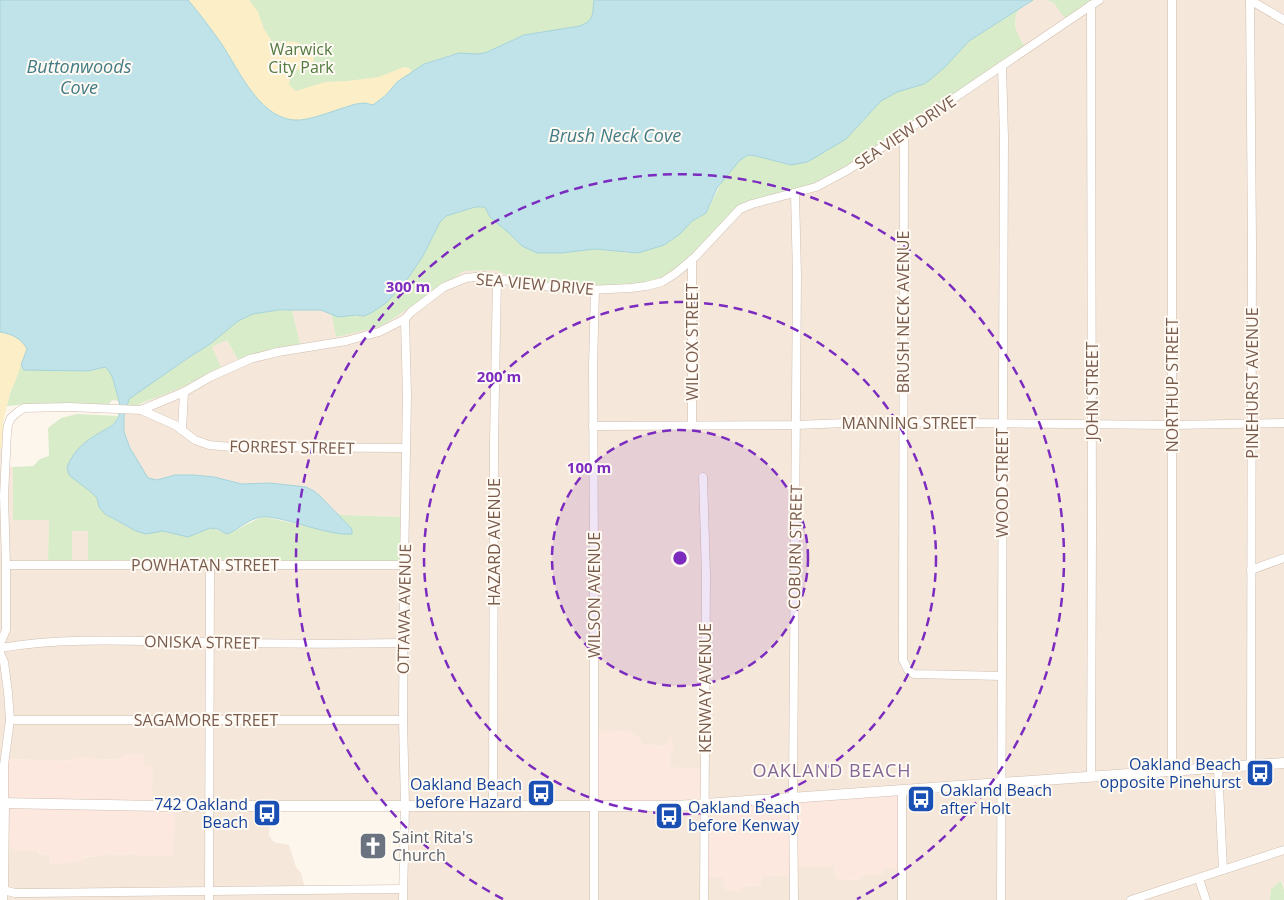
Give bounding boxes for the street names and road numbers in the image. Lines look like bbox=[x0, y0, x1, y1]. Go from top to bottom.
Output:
street label: SEA VIEW DRIVE bbox=[850, 90, 960, 174]
street label: BRUSH NECK AVENUE bbox=[892, 231, 914, 393]
street label: SEA VIEW DRIVE bbox=[475, 268, 595, 300]
street label: WILCOX STREET bbox=[681, 283, 703, 401]
street label: PINEHURST AVENUE bbox=[1241, 307, 1263, 459]
street label: NORTHUP STREET bbox=[1161, 318, 1183, 452]
street label: JOHN STREET bbox=[1081, 341, 1103, 442]
street label: MANNING STREET bbox=[842, 412, 977, 434]
street label: WOOD STREET bbox=[991, 428, 1013, 538]
street label: FORREST STREET bbox=[229, 435, 355, 459]
street label: HAZARD AVENUE bbox=[483, 478, 505, 606]
street label: COBURN STREET bbox=[783, 484, 807, 610]
street label: WILSON AVENUE bbox=[583, 532, 605, 658]
street label: OTTAWA AVENUE bbox=[392, 544, 416, 674]
street label: POWHATAN STREET bbox=[131, 554, 279, 576]
street label: KENWAY AVENUE bbox=[694, 623, 716, 753]
street label: ONISKA STREET bbox=[144, 630, 260, 654]
street label: SAGAMORE STREET bbox=[134, 709, 278, 731]

